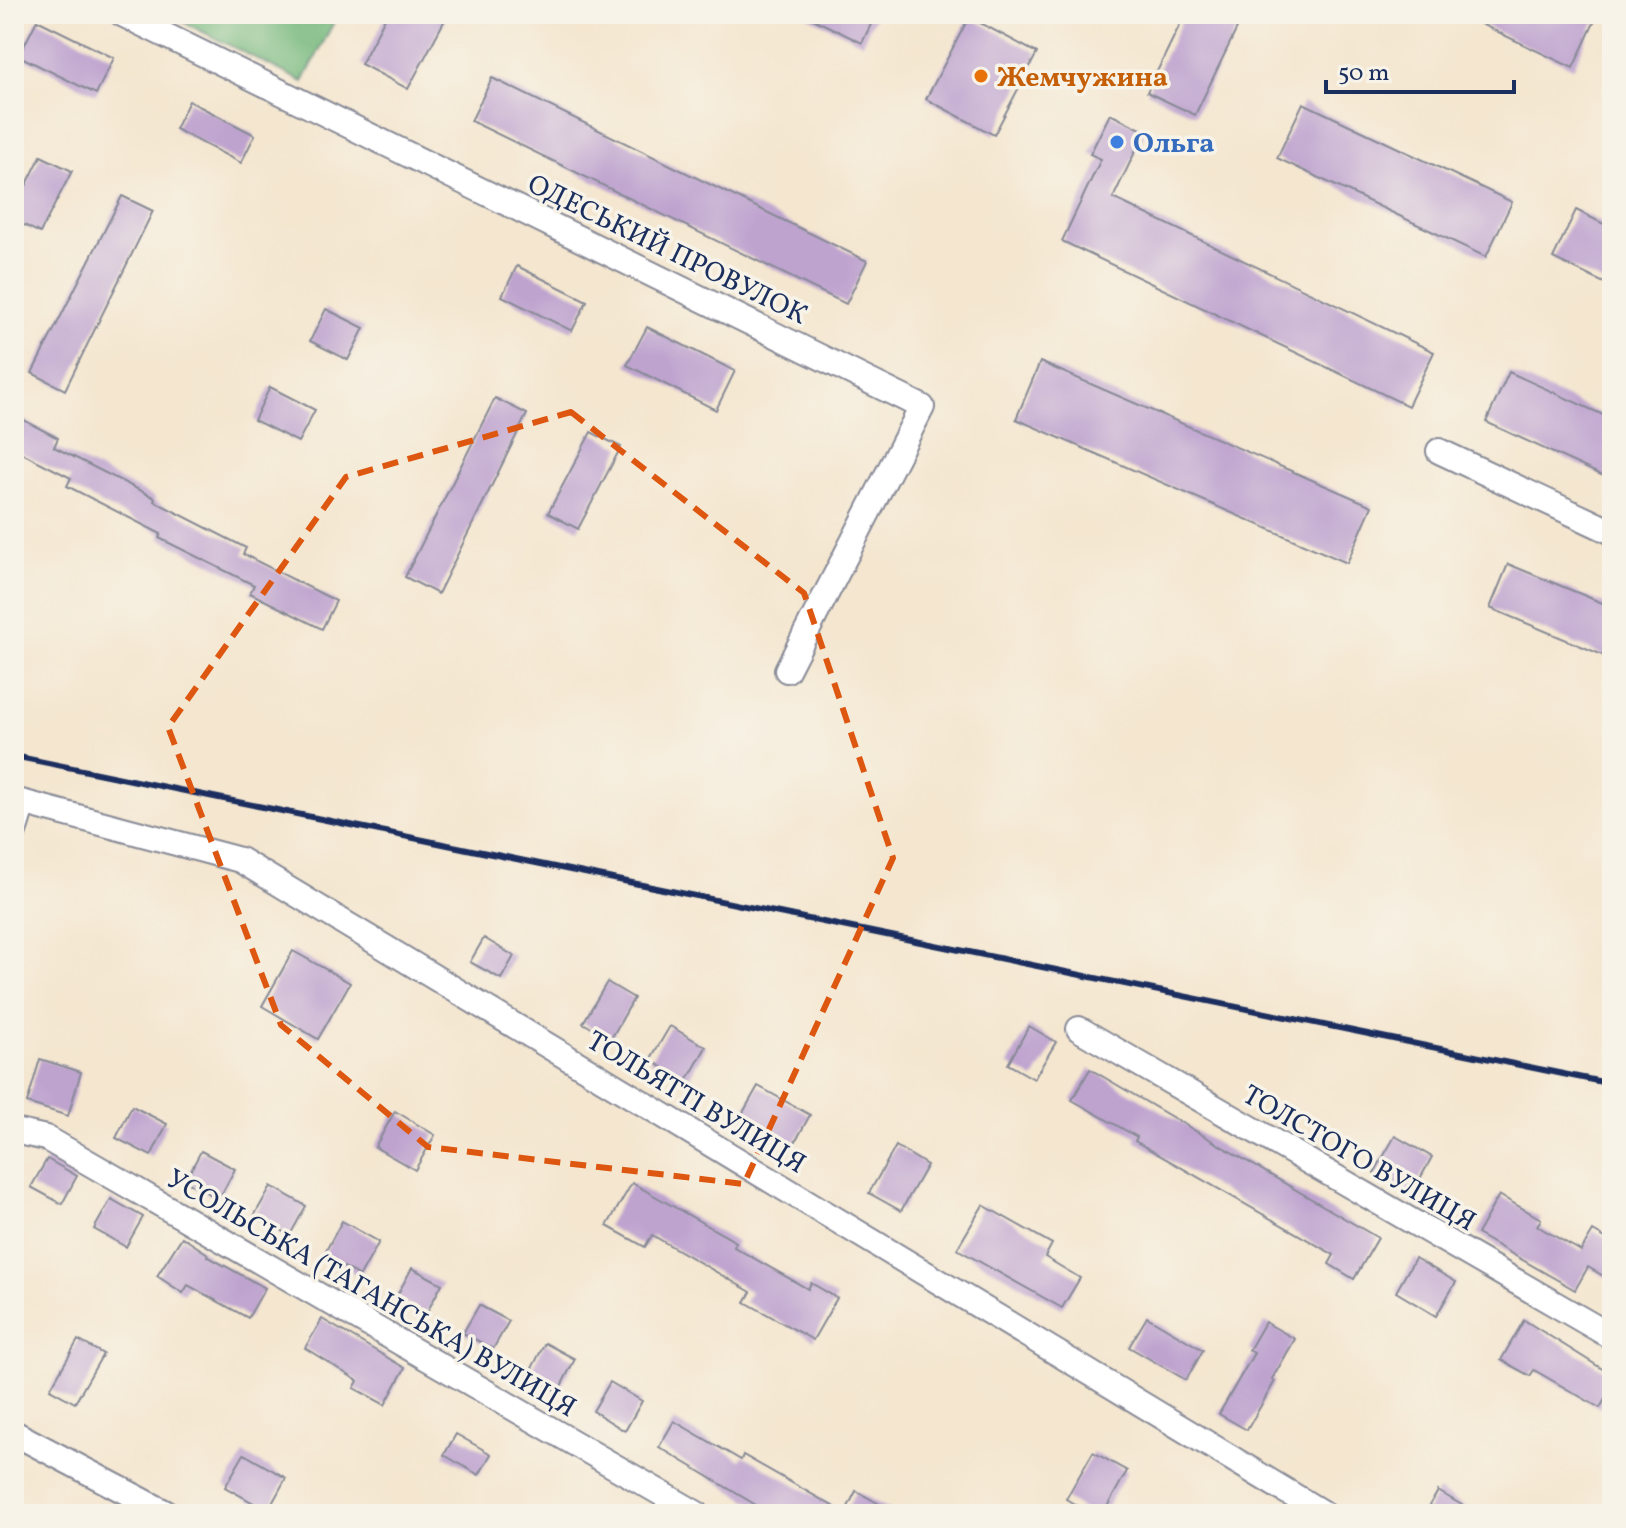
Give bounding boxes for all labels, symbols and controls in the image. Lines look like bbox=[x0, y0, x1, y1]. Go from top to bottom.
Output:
scale bar bbox=[1326, 44, 1514, 94]
text: 50 m bbox=[1338, 57, 1390, 91]
place label: Жемчужина bbox=[997, 59, 1168, 98]
marker: Жемчужина bbox=[972, 67, 990, 85]
place label: Ольга bbox=[1133, 125, 1214, 164]
marker: Ольга bbox=[1108, 133, 1126, 151]
street label: ОДЕСЬКИЙ ПРОВУЛОК bbox=[520, 165, 813, 335]
street label: ТОЛЬЯТТІ ВУЛИЦЯ bbox=[579, 1022, 813, 1184]
street label: ТОЛСТОГО ВУЛИЦЯ bbox=[1235, 1076, 1483, 1242]
street label: УСОЛЬСЬКА (ТАГАНСЬКА) ВУЛИЦЯ bbox=[159, 1160, 583, 1428]

